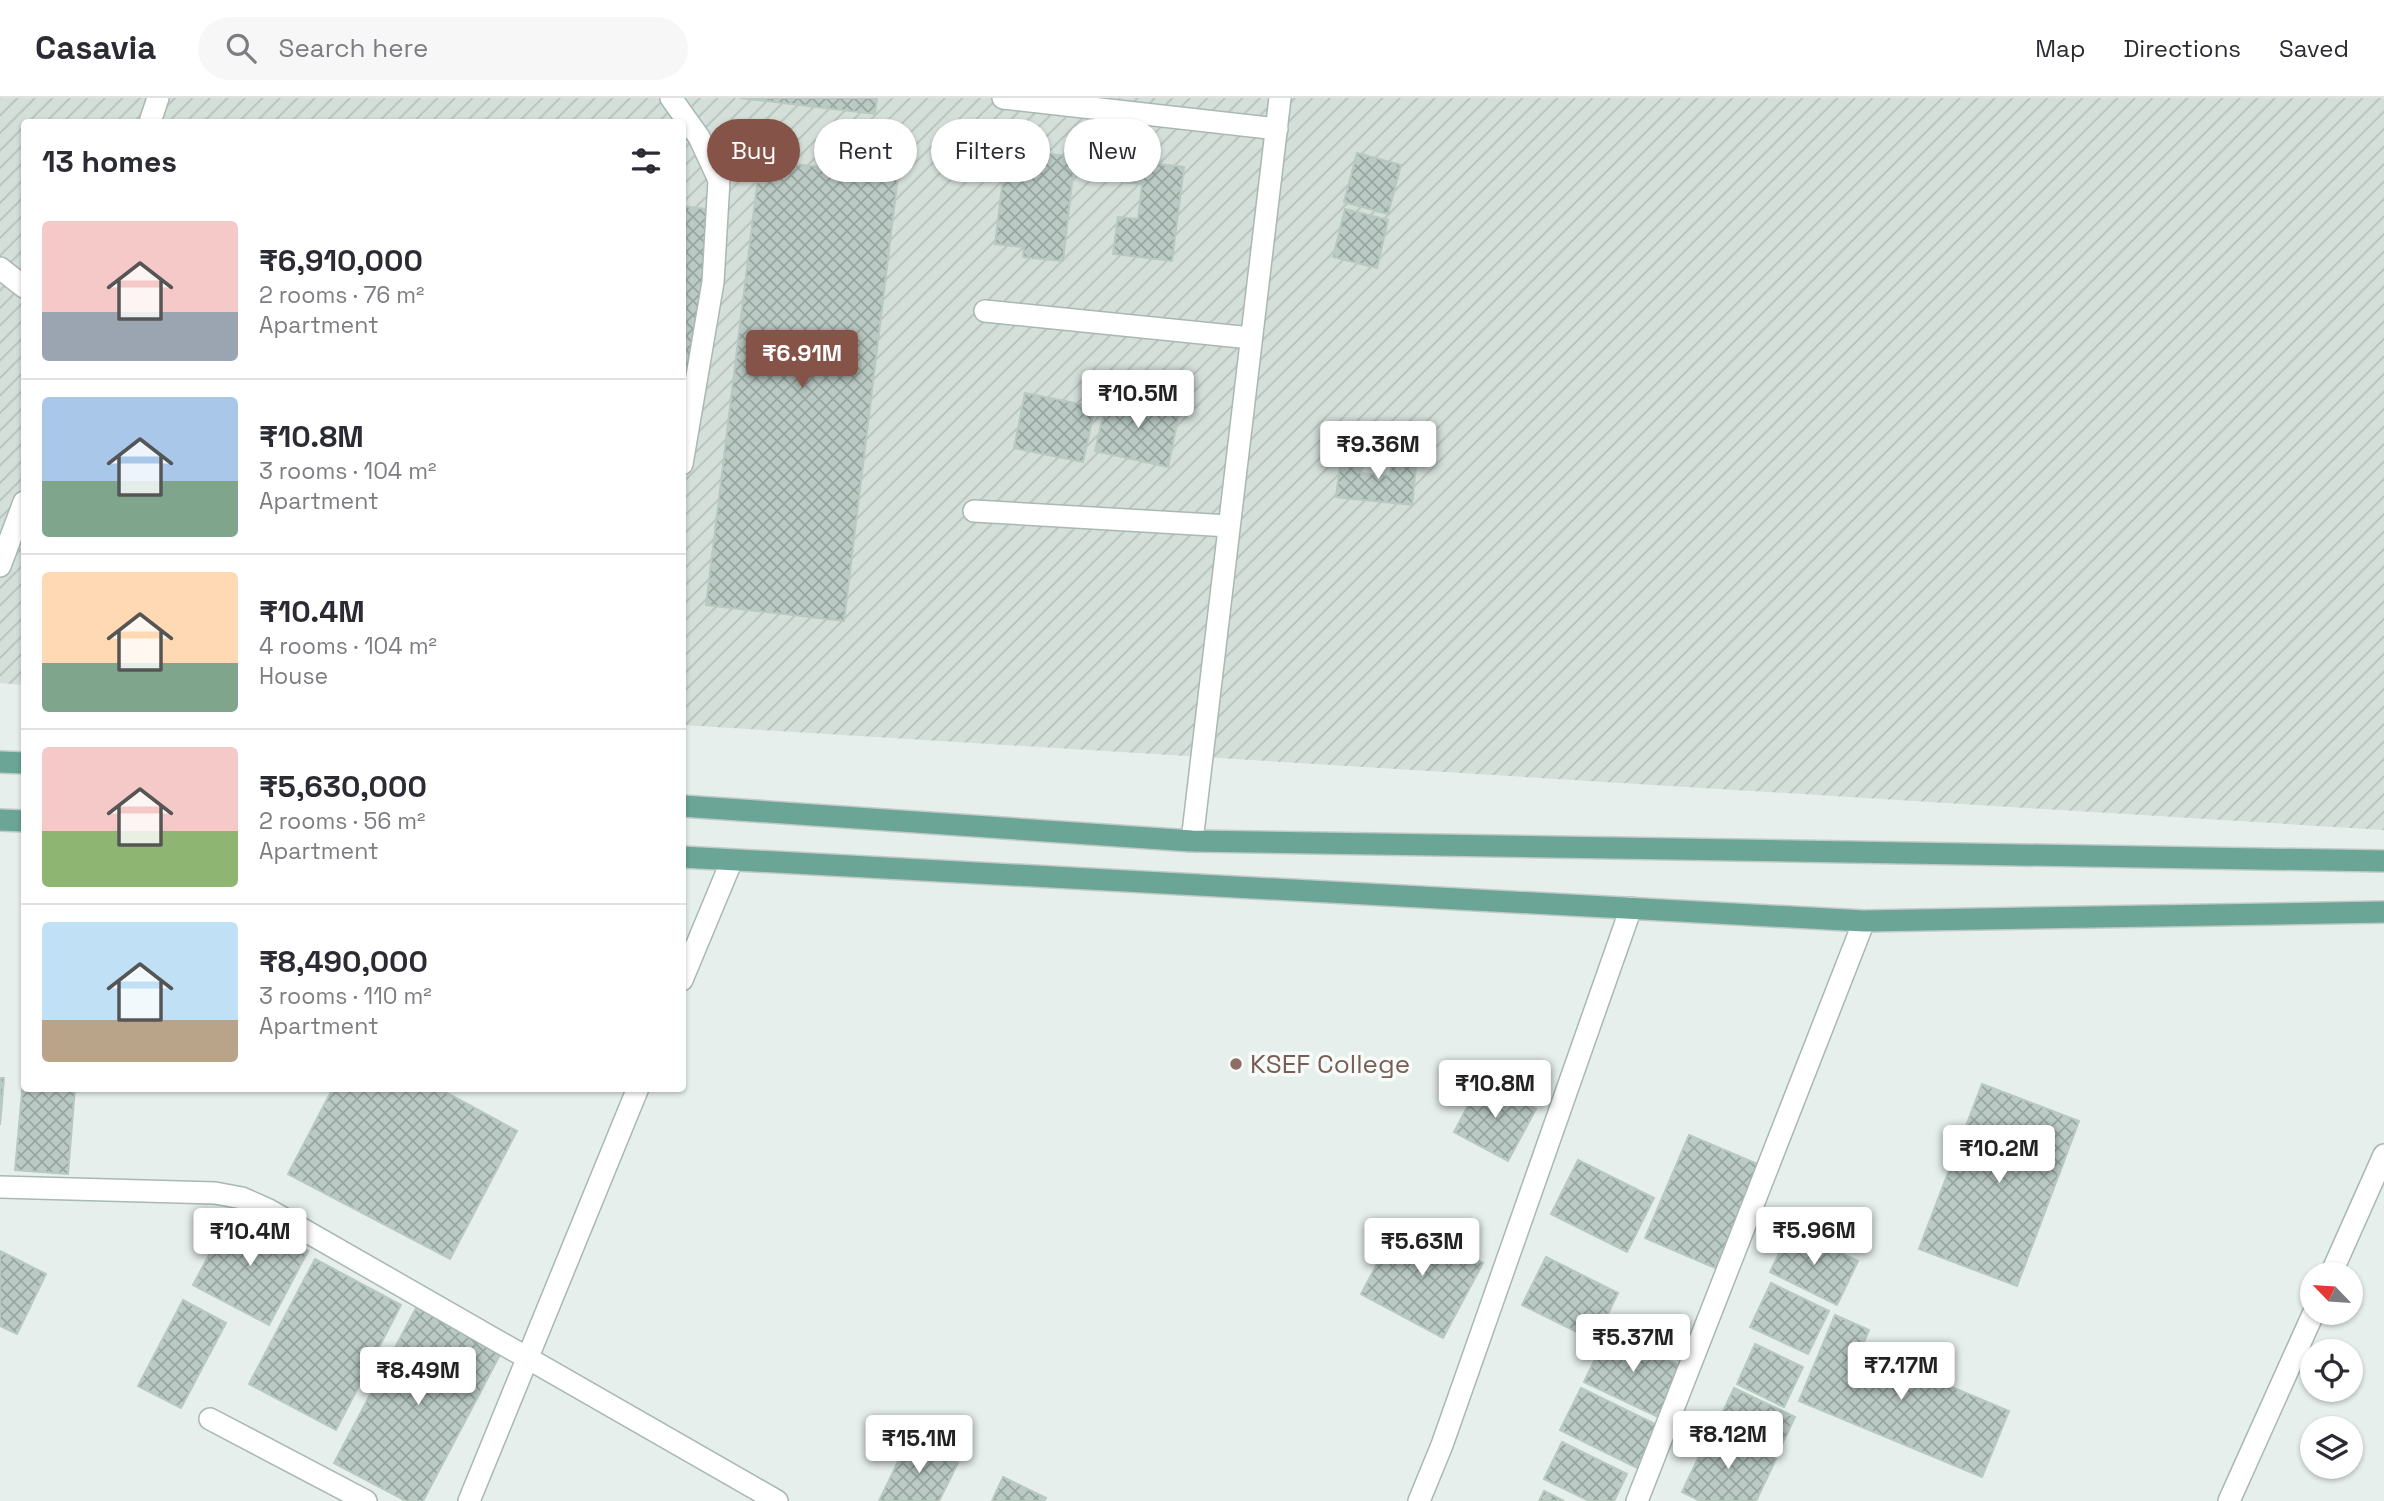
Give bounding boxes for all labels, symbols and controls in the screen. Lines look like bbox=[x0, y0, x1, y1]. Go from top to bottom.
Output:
search box bbox=[198, 17, 688, 80]
text: Casavia bbox=[35, 27, 156, 69]
icon: search bbox=[222, 29, 260, 67]
text: Search here bbox=[278, 31, 428, 65]
text: Map bbox=[2035, 33, 2085, 64]
text: Directions bbox=[2123, 33, 2241, 64]
text: Saved bbox=[2279, 33, 2349, 64]
chip: Buy bbox=[707, 119, 800, 182]
chip: Rent bbox=[814, 119, 917, 182]
chip: Filters bbox=[931, 119, 1050, 182]
chip: New bbox=[1064, 119, 1161, 182]
text: 13 homes bbox=[42, 142, 177, 181]
icon: filters bbox=[627, 142, 665, 180]
text: ₹6,910,000 bbox=[259, 241, 423, 280]
icon: home bbox=[98, 249, 182, 333]
text: 2 rooms · 76 m² bbox=[259, 280, 424, 310]
text: Apartment bbox=[259, 310, 379, 340]
pin: ₹6.91M bbox=[745, 330, 859, 390]
text: ₹6.91M bbox=[762, 338, 842, 368]
pin: ₹10.5M bbox=[1081, 370, 1195, 430]
text: ₹10.5M bbox=[1098, 378, 1178, 408]
text: ₹10.8M bbox=[259, 417, 364, 456]
pin: ₹9.36M bbox=[1321, 422, 1435, 481]
icon: home bbox=[98, 425, 182, 509]
text: ₹9.36M bbox=[1336, 429, 1420, 459]
text: 3 rooms · 104 m² bbox=[259, 456, 436, 486]
text: Apartment bbox=[259, 486, 379, 516]
text: ₹10.4M bbox=[259, 592, 365, 631]
icon: home bbox=[98, 600, 182, 684]
text: 4 rooms · 104 m² bbox=[259, 631, 437, 661]
text: House bbox=[259, 661, 328, 691]
text: ₹5,630,000 bbox=[259, 767, 427, 806]
icon: home bbox=[98, 775, 182, 859]
text: 2 rooms · 56 m² bbox=[259, 806, 425, 836]
text: Apartment bbox=[259, 836, 379, 866]
text: ₹8,490,000 bbox=[259, 942, 428, 981]
icon: home bbox=[98, 950, 182, 1034]
text: 3 rooms · 110 m² bbox=[259, 981, 432, 1011]
text: Apartment bbox=[259, 1011, 379, 1041]
place label: KSEF College bbox=[1250, 1047, 1410, 1081]
marker: KSEF College bbox=[1228, 1056, 1244, 1072]
pin: ₹10.8M bbox=[1438, 1060, 1552, 1120]
text: ₹10.8M bbox=[1455, 1068, 1535, 1098]
pin: ₹10.2M bbox=[1942, 1126, 2056, 1185]
text: ₹10.2M bbox=[1959, 1133, 2039, 1163]
pin: ₹10.4M bbox=[193, 1208, 307, 1268]
pin: ₹5.96M bbox=[1757, 1208, 1871, 1267]
text: ₹5.96M bbox=[1772, 1215, 1856, 1245]
text: ₹10.4M bbox=[209, 1216, 291, 1246]
pin: ₹5.63M bbox=[1365, 1218, 1479, 1278]
text: ₹5.63M bbox=[1380, 1226, 1464, 1256]
north arrow bbox=[2300, 1262, 2362, 1325]
map controls bbox=[2300, 1262, 2363, 1479]
pin: ₹5.37M bbox=[1576, 1314, 1690, 1374]
text: ₹5.37M bbox=[1592, 1322, 1674, 1352]
button: locate bbox=[2300, 1339, 2363, 1402]
pin: ₹7.17M bbox=[1844, 1342, 1958, 1402]
pin: ₹8.49M bbox=[361, 1348, 475, 1407]
text: ₹7.17M bbox=[1864, 1350, 1938, 1380]
text: ₹8.49M bbox=[376, 1355, 460, 1385]
pin: ₹8.12M bbox=[1671, 1412, 1785, 1471]
pin: ₹15.1M bbox=[862, 1416, 976, 1475]
button: layers bbox=[2300, 1416, 2363, 1479]
text: ₹8.12M bbox=[1689, 1419, 1767, 1449]
text: ₹15.1M bbox=[882, 1423, 956, 1453]

